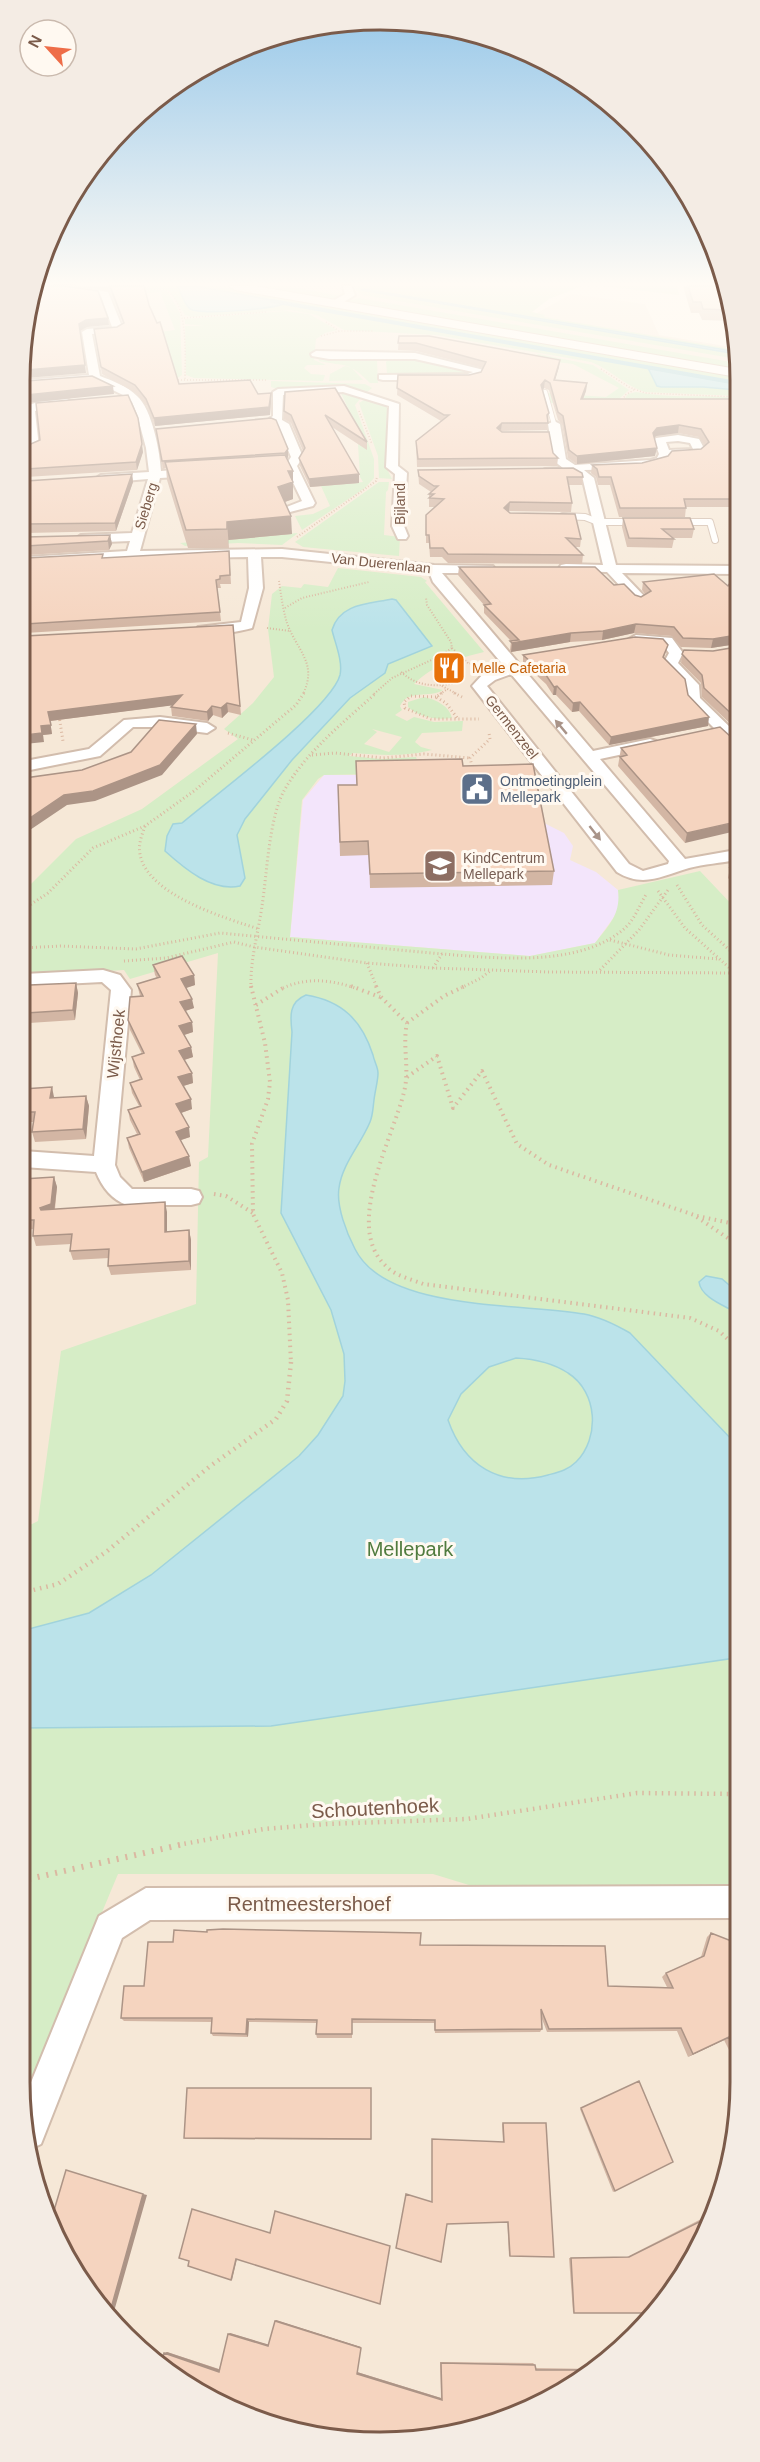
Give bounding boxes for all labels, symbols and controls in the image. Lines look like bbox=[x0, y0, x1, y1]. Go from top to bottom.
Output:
north arrow bbox=[18, 18, 78, 78]
text: N bbox=[25, 32, 45, 50]
street label: Sieberg bbox=[131, 481, 161, 531]
street label: Bijland bbox=[392, 483, 408, 525]
street label: Van Duerenlaan bbox=[330, 550, 432, 576]
restaurant icon: Melle Cafetaria bbox=[431, 650, 467, 686]
place label: Melle Cafetaria bbox=[472, 660, 566, 676]
street label: Germenzeel bbox=[482, 692, 542, 762]
one-way arrow bbox=[555, 719, 568, 735]
public building icon: Ontmoetingplein Mellepark bbox=[459, 771, 495, 807]
place label: Ontmoetingplein Mellepark bbox=[500, 773, 602, 805]
one-way arrow bbox=[588, 825, 600, 840]
school or university icon: KindCentrum Mellepark bbox=[422, 848, 458, 884]
place label: KindCentrum Mellepark bbox=[463, 850, 545, 882]
street label: Wijsthoek bbox=[104, 1008, 128, 1079]
park label: Mellepark bbox=[367, 1538, 454, 1560]
street label: Schoutenhoek bbox=[311, 1794, 440, 1822]
street label: Rentmeestershoef bbox=[227, 1893, 391, 1915]

